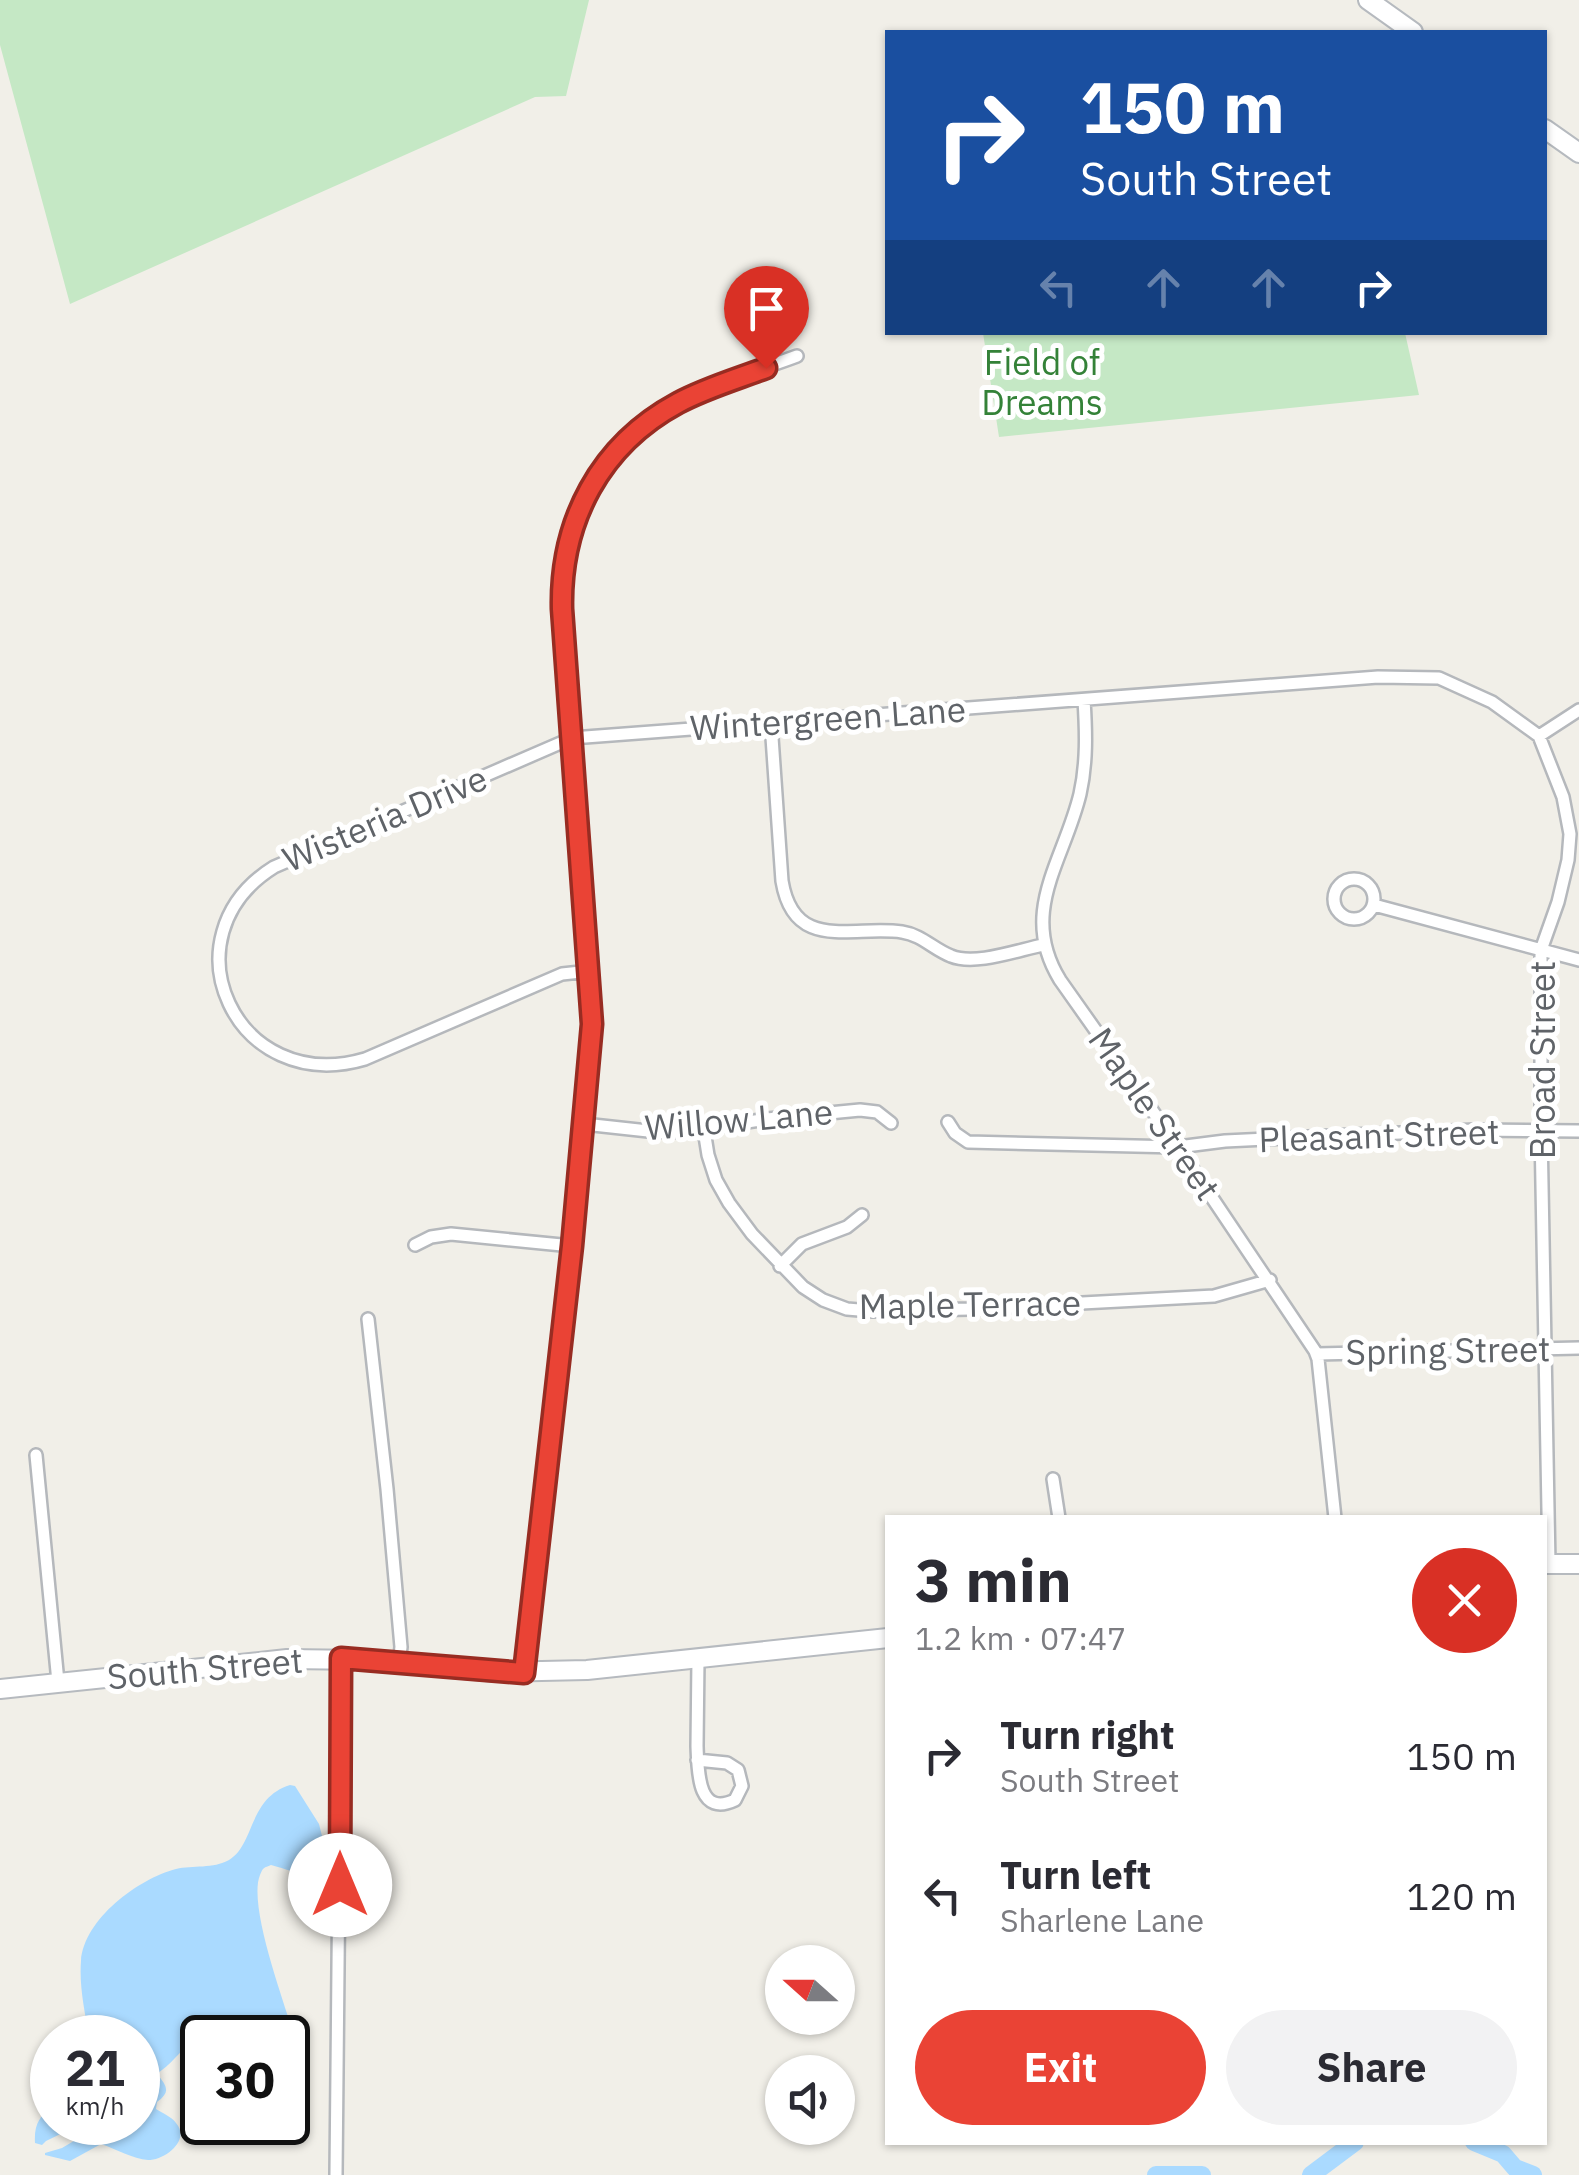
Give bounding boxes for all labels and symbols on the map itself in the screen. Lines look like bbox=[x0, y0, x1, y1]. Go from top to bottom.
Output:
pin bbox=[724, 266, 809, 369]
park label: Field of Dreams bbox=[981, 339, 1103, 425]
street label: Wintergreen Lane bbox=[689, 685, 967, 751]
street label: Wisteria Drive bbox=[275, 754, 494, 882]
street label: Broad Street bbox=[1519, 961, 1565, 1159]
street label: Maple Street bbox=[1079, 1018, 1231, 1209]
street label: Willow Lane bbox=[643, 1088, 835, 1150]
street label: Pleasant Street bbox=[1258, 1108, 1500, 1162]
street label: Maple Terrace bbox=[858, 1279, 1081, 1329]
street label: Spring Street bbox=[1345, 1325, 1551, 1375]
street label: South Street bbox=[105, 1637, 305, 1699]
position arrow bbox=[288, 1833, 392, 1937]
north arrow bbox=[765, 1945, 855, 2035]
speed limit sign: 30 bbox=[180, 2015, 310, 2145]

